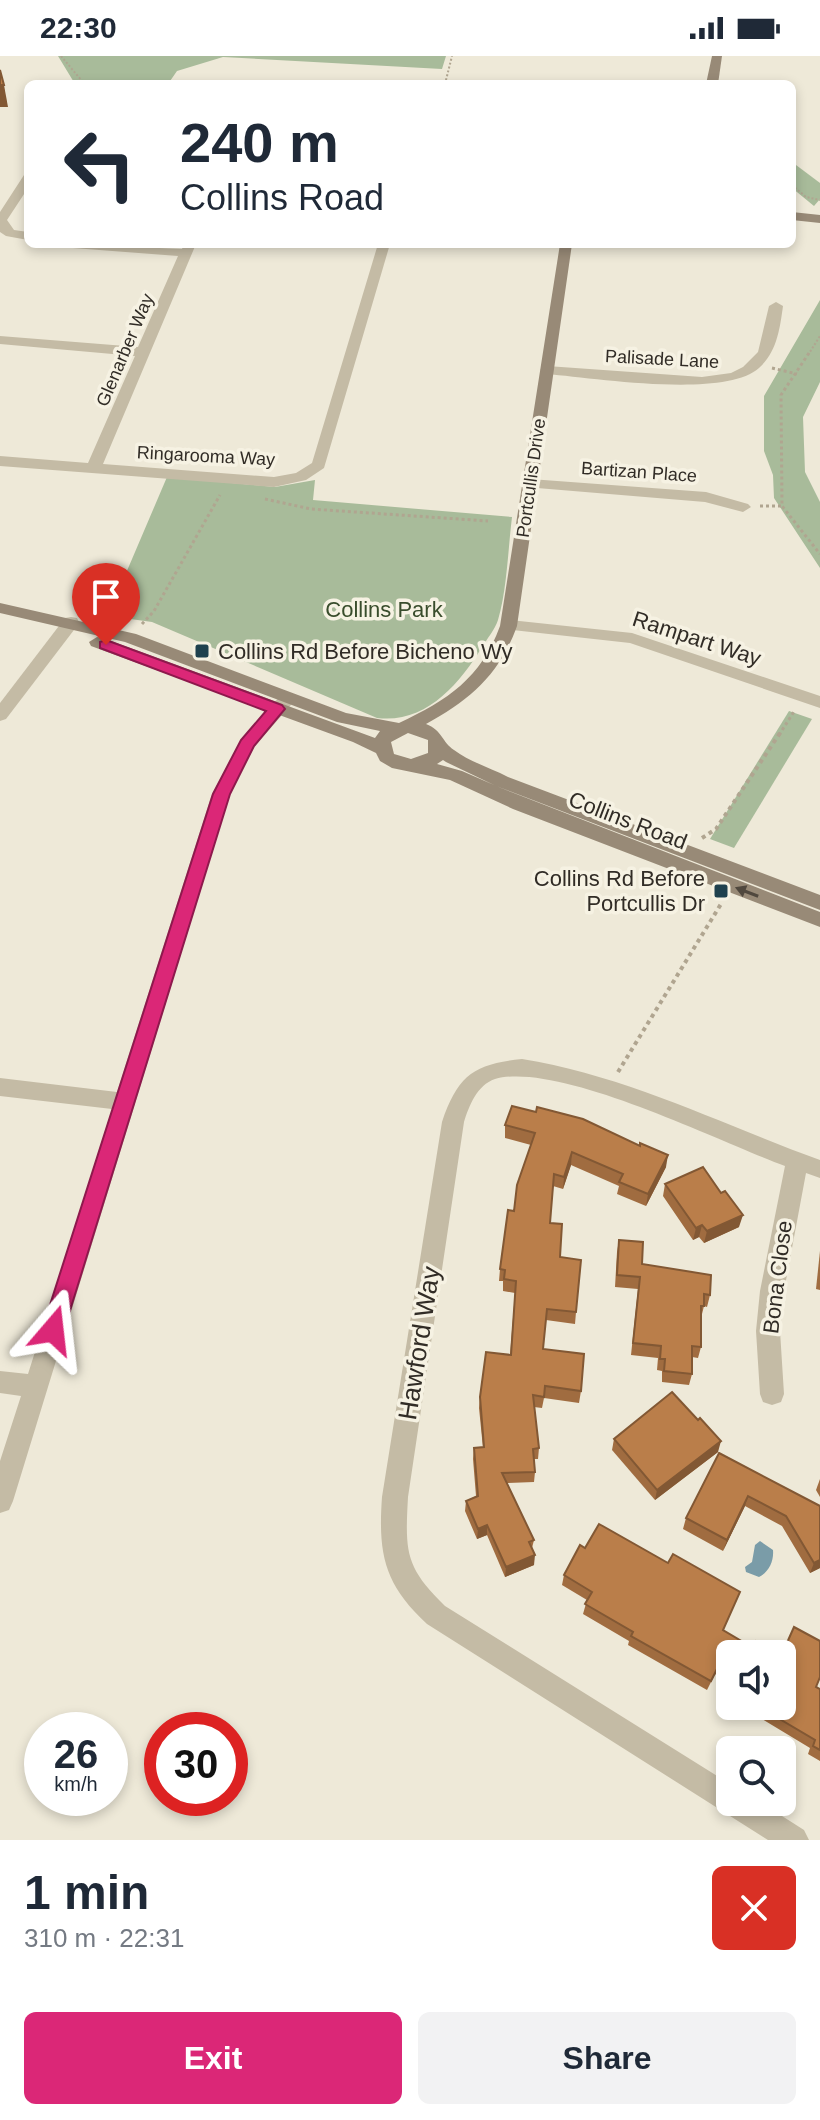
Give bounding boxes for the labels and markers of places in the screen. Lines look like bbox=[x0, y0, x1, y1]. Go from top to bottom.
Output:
pin bbox=[72, 563, 140, 645]
place label: Collins Rd Before Bicheno Wy bbox=[218, 639, 513, 664]
marker: Collins Rd Before Bicheno Wy bbox=[193, 642, 211, 660]
place label: Collins Rd Before Portcullis Dr bbox=[534, 866, 705, 916]
marker: Collins Rd Before Portcullis Dr bbox=[712, 882, 730, 900]

